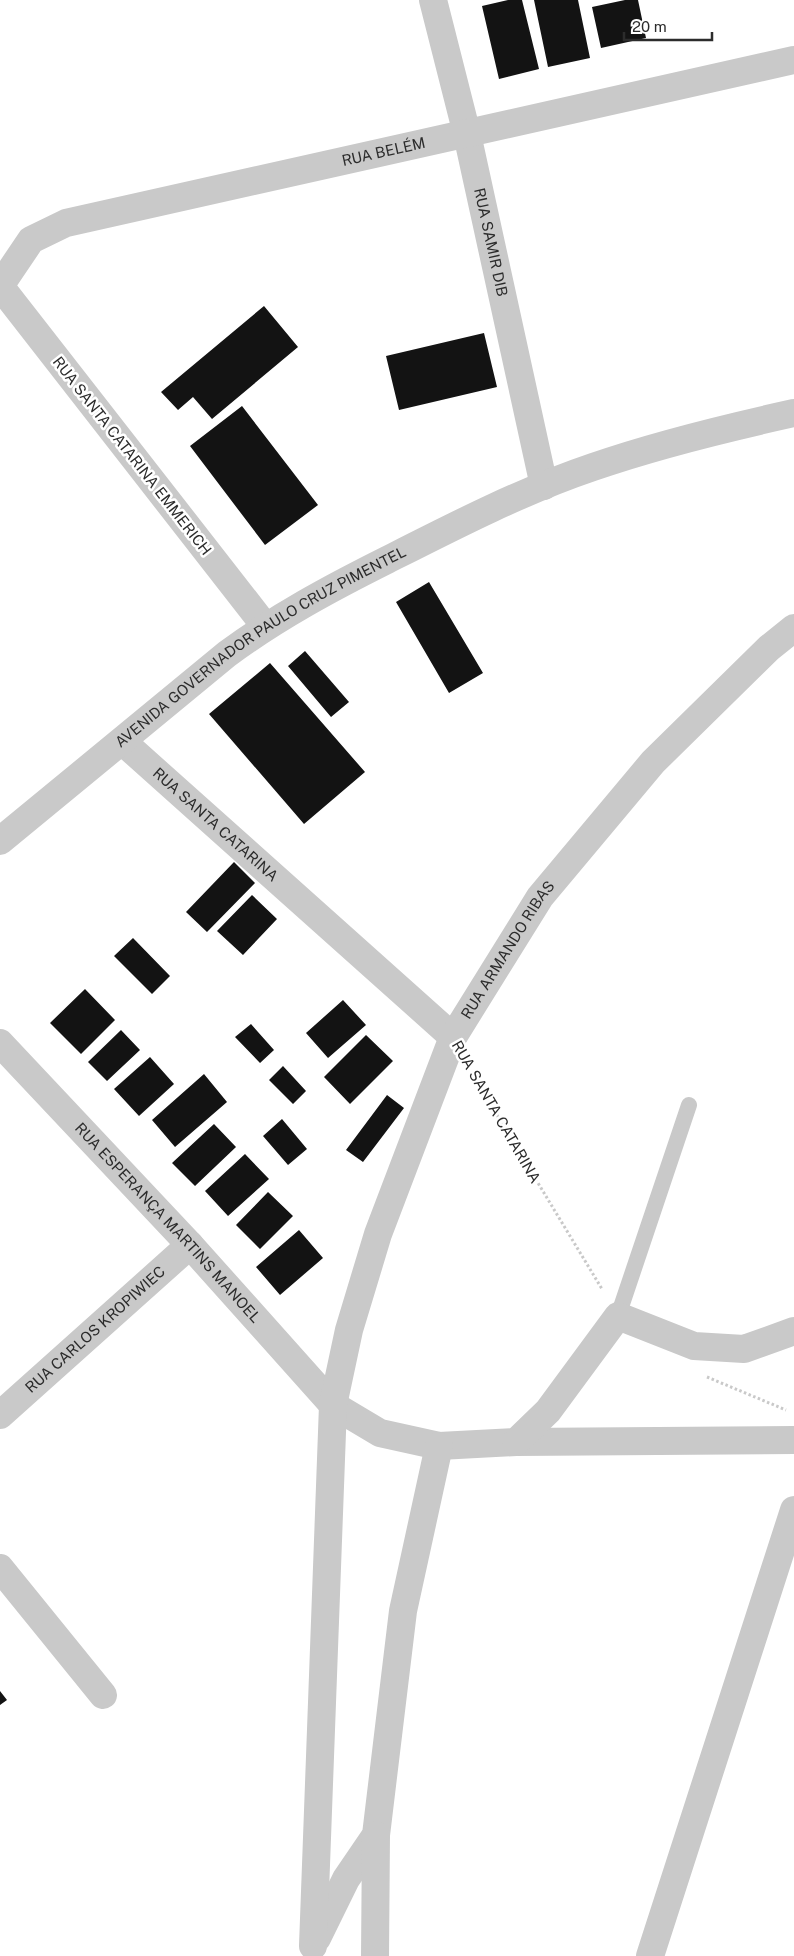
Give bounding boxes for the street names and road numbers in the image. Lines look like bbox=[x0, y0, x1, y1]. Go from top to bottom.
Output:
street label: RUA BELÉM bbox=[340, 134, 427, 169]
street label: RUA SAMIR DIB bbox=[471, 186, 511, 298]
street label: RUA SANTA CATARINA EMMERICH bbox=[50, 353, 215, 558]
street label: AVENIDA GOVERNADOR PAULO CRUZ PIMENTEL bbox=[112, 543, 409, 751]
street label: RUA SANTA CATARINA bbox=[150, 764, 282, 885]
street label: RUA ARMANDO RIBAS bbox=[457, 877, 558, 1022]
street label: RUA SANTA CATARINA bbox=[449, 1037, 544, 1186]
street label: RUA ESPERANÇA MARTINS MANOEL bbox=[72, 1119, 264, 1326]
street label: RUA CARLOS KROPIWIEC bbox=[22, 1262, 168, 1396]

